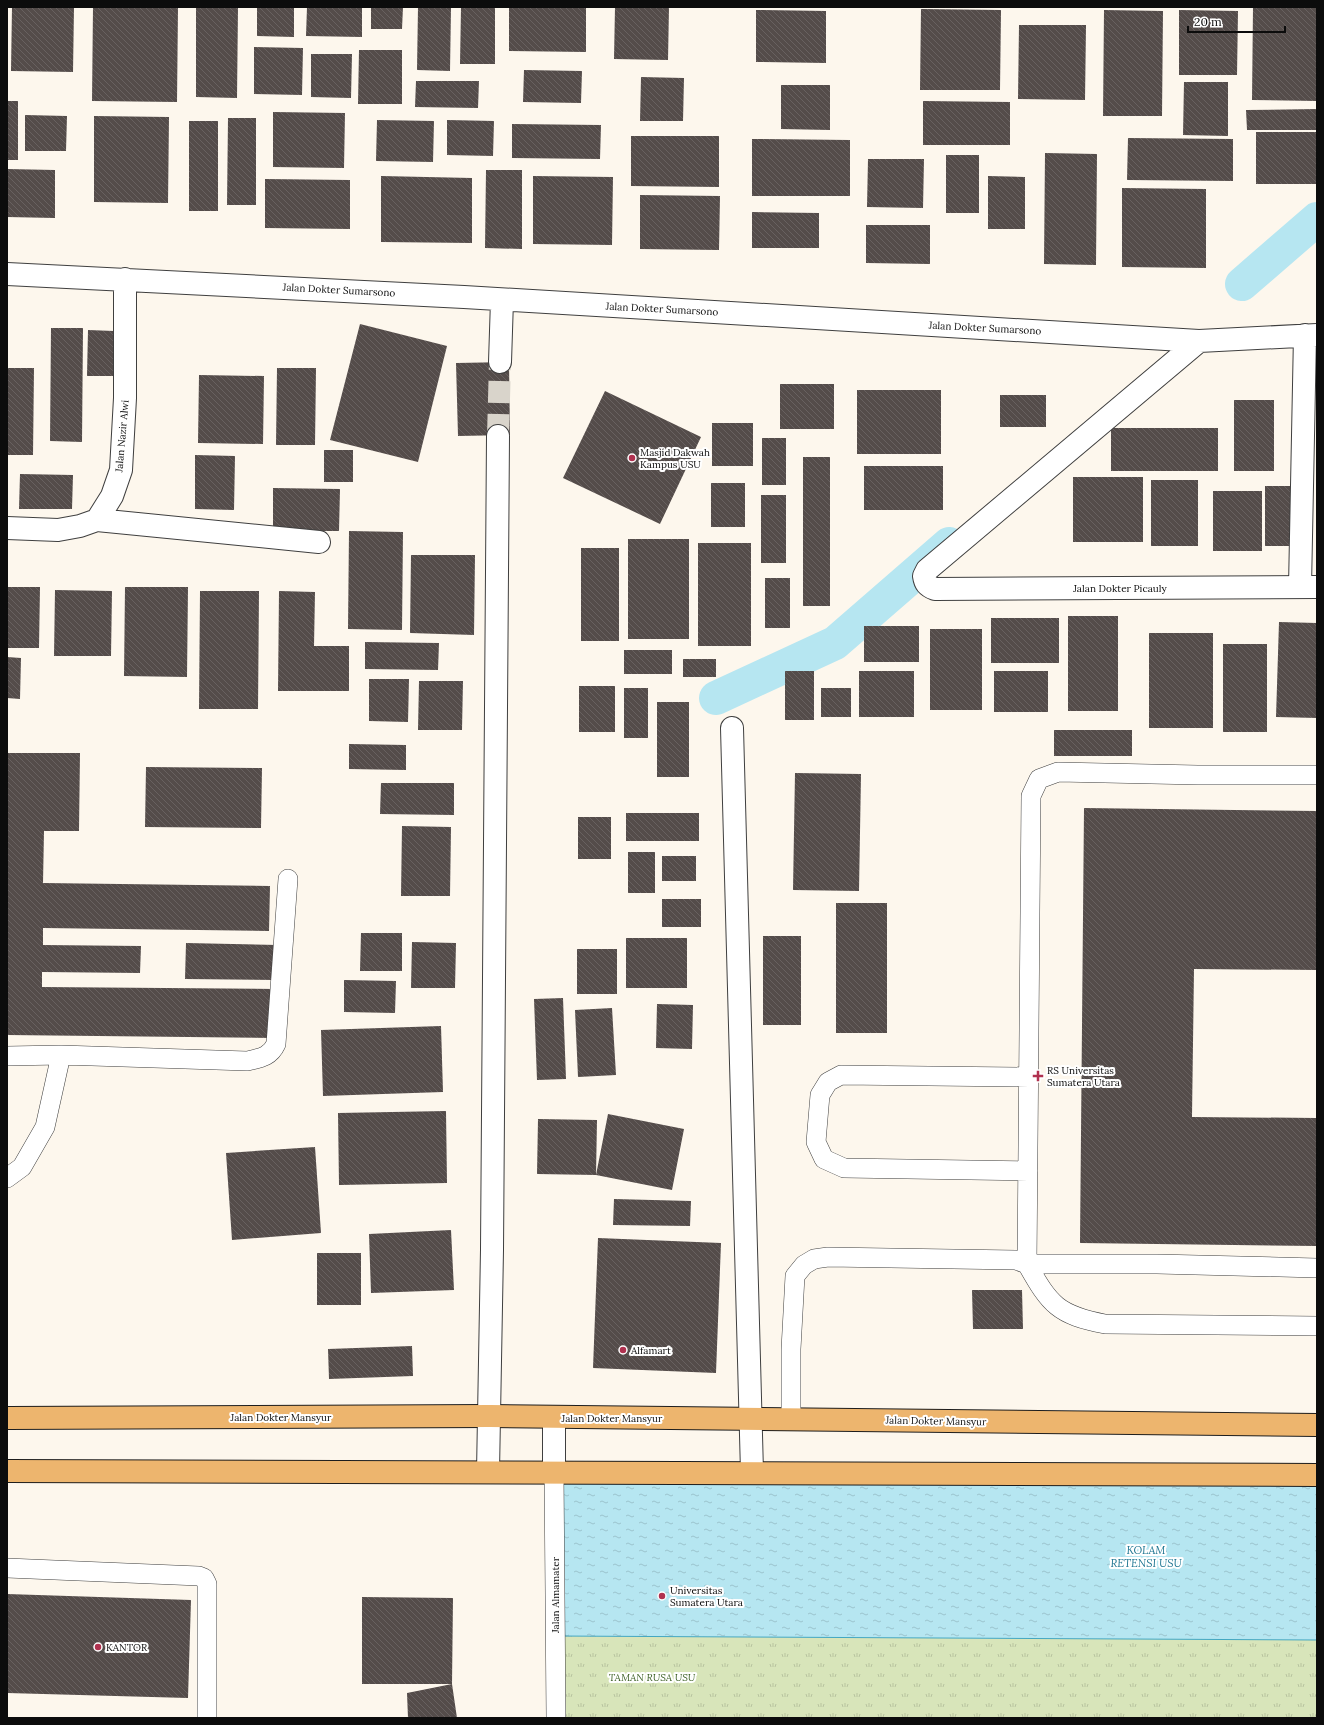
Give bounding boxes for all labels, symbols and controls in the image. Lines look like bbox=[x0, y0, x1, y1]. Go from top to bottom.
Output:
scale bar bbox=[1188, 8, 1285, 34]
text: 20 m bbox=[1194, 14, 1222, 29]
street label: Jalan Dokter Sumarsono bbox=[281, 281, 396, 299]
street label: Jalan Dokter Sumarsono bbox=[604, 300, 719, 318]
street label: Jalan Dokter Sumarsono bbox=[927, 319, 1042, 337]
street label: Jalan Nazir Alwi bbox=[112, 399, 132, 474]
place label: Masjid Dakwah Kampus USU bbox=[640, 446, 710, 471]
marker: Masjid Dakwah Kampus USU bbox=[627, 453, 637, 463]
street label: Jalan Dokter Picauly bbox=[1072, 582, 1167, 595]
place label: RS Universitas Sumatera Utara bbox=[1047, 1064, 1120, 1089]
marker: RS Universitas Sumatera Utara bbox=[1032, 1070, 1044, 1082]
place label: Alfamart bbox=[630, 1344, 671, 1357]
marker: Alfamart bbox=[618, 1345, 628, 1355]
street label: Jalan Dokter Mansyur bbox=[230, 1411, 332, 1424]
street label: Jalan Dokter Mansyur bbox=[561, 1412, 663, 1425]
street label: Jalan Dokter Mansyur bbox=[884, 1414, 987, 1428]
water label: KOLAM RETENSI USU bbox=[1110, 1543, 1182, 1570]
street label: Jalan Almamater bbox=[549, 1556, 562, 1634]
place label: Universitas Sumatera Utara bbox=[670, 1584, 743, 1609]
marker: Universitas Sumatera Utara bbox=[657, 1591, 667, 1601]
place label: KANTOR bbox=[106, 1641, 148, 1654]
marker: KANTOR bbox=[93, 1642, 103, 1652]
park label: TAMAN RUSA USU bbox=[609, 1671, 696, 1684]

